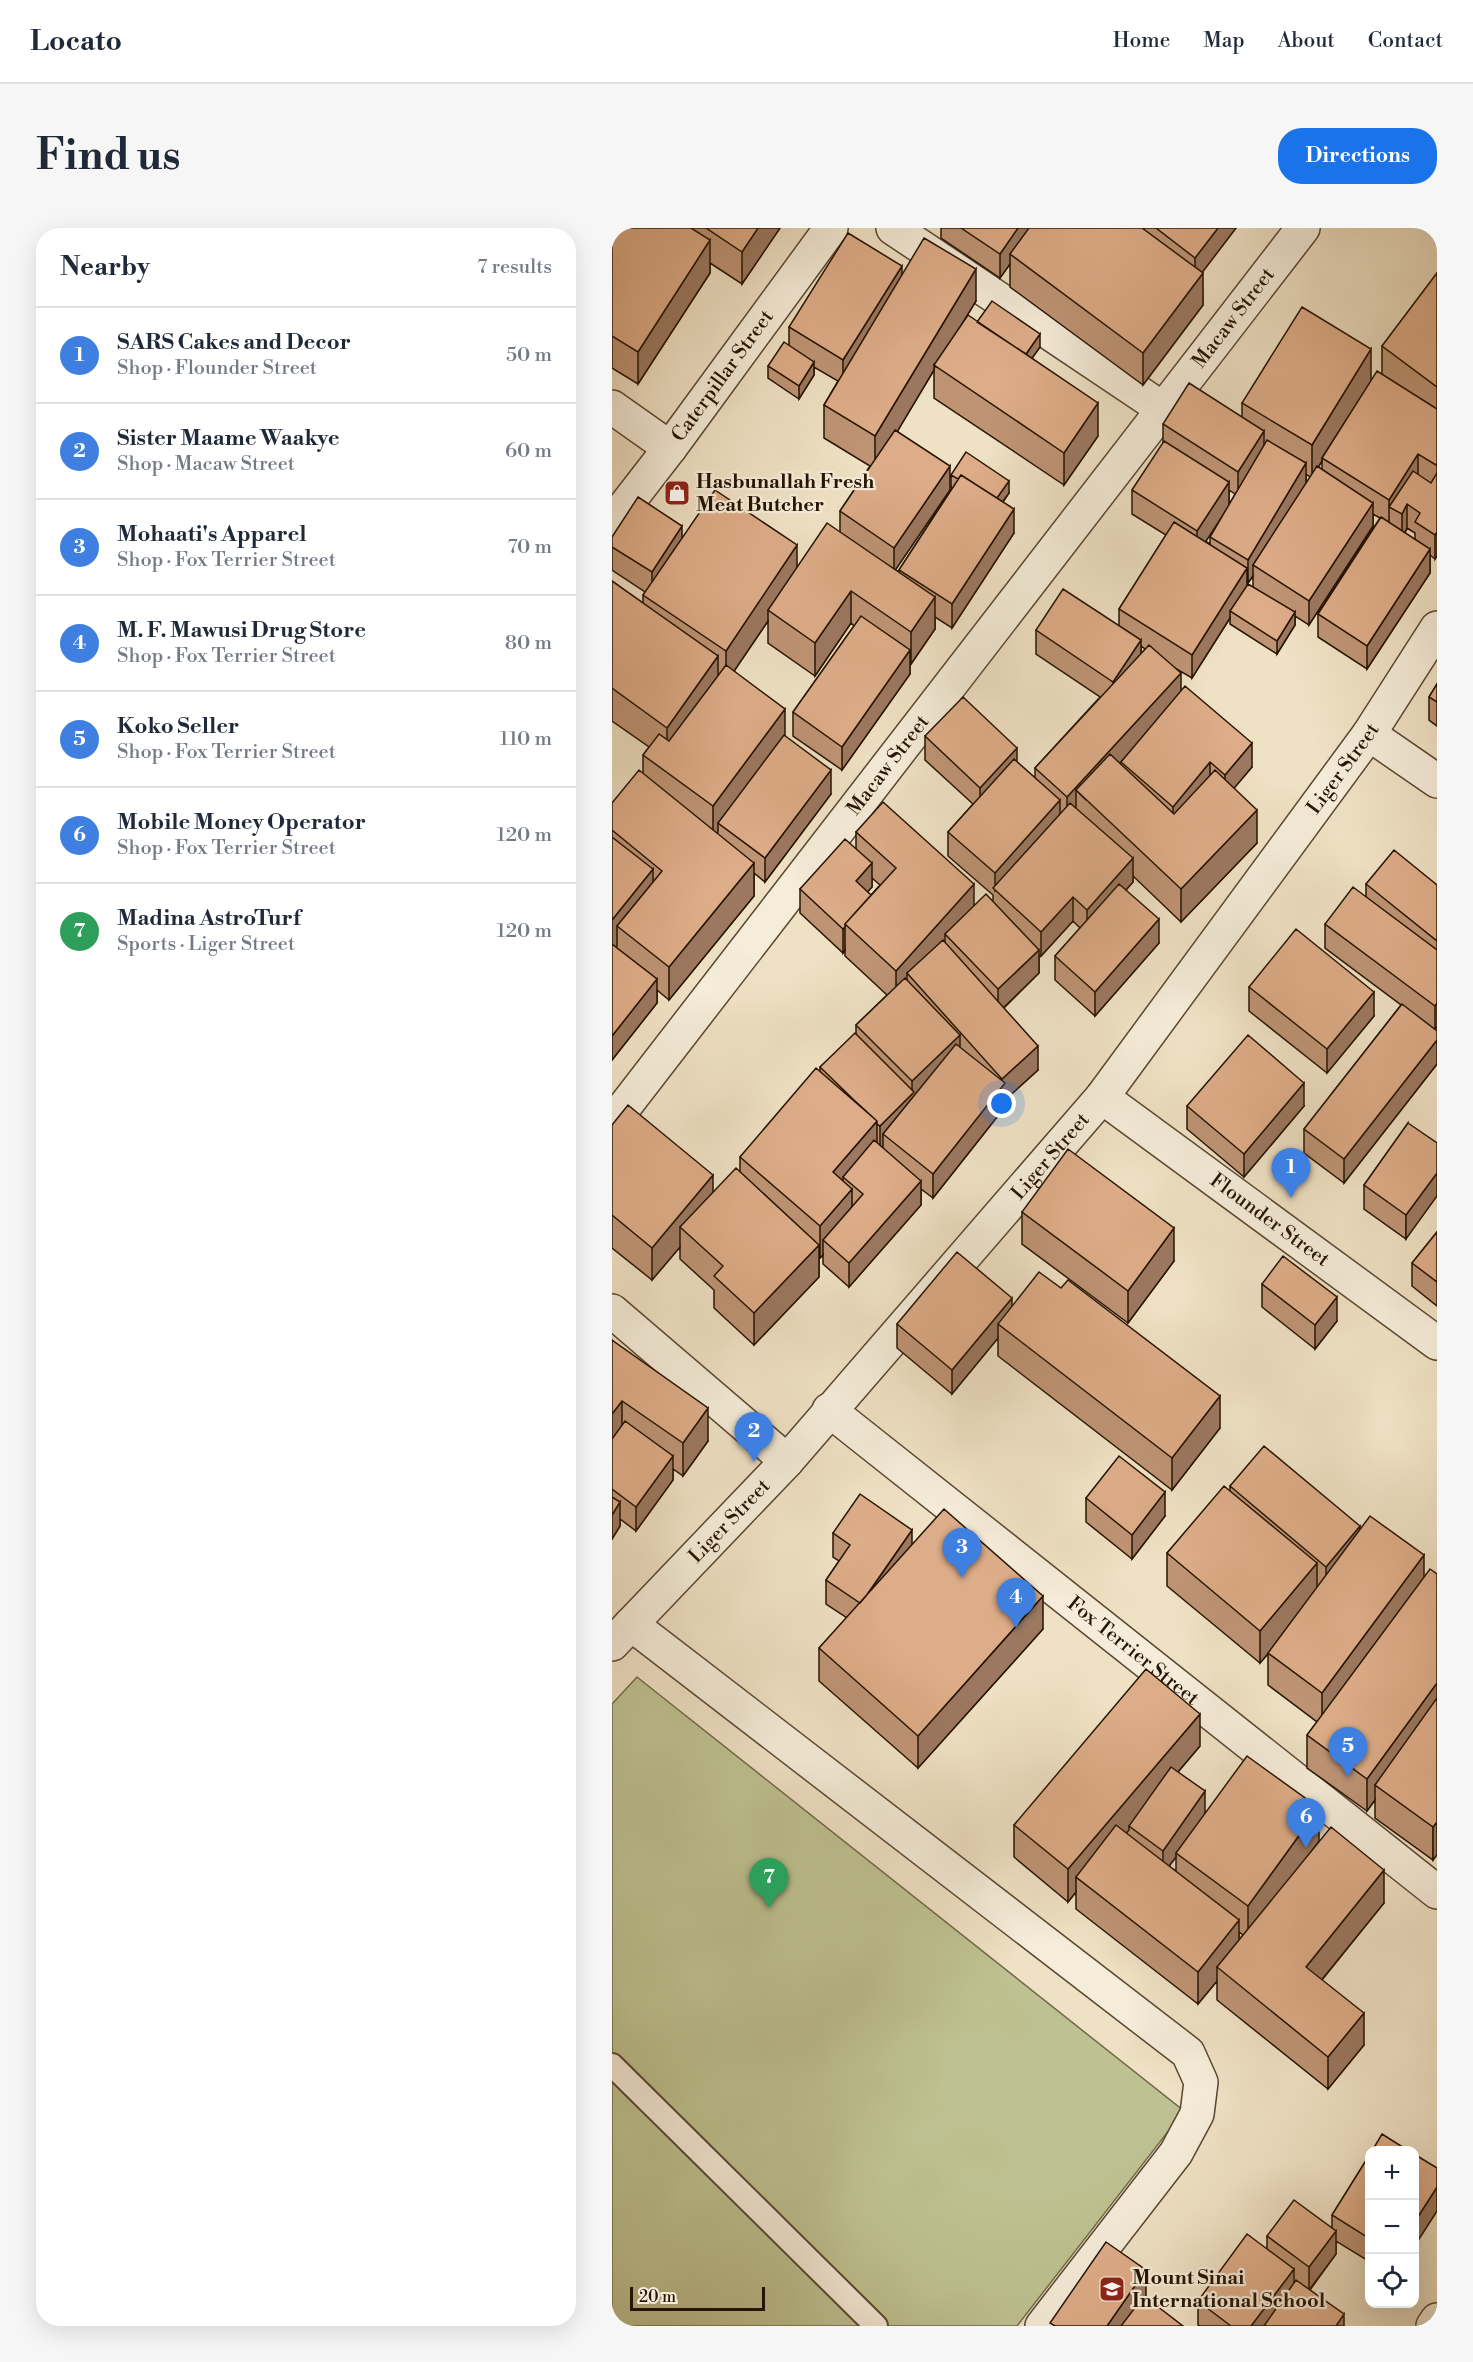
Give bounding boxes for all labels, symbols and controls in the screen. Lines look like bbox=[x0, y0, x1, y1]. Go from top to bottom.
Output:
text: Locato bbox=[30, 24, 122, 59]
text: Home bbox=[1113, 28, 1170, 54]
text: Map bbox=[1203, 28, 1245, 54]
text: About bbox=[1278, 28, 1335, 54]
text: Contact bbox=[1368, 28, 1443, 54]
button: Directions bbox=[1278, 128, 1437, 184]
text: Find us bbox=[36, 130, 180, 183]
text: Nearby bbox=[60, 251, 150, 283]
text: 7 results bbox=[477, 255, 552, 280]
street label: Macaw Street bbox=[1187, 263, 1280, 373]
street label: Caterpillar Street bbox=[666, 305, 779, 447]
text: SARS Cakes and Decor bbox=[117, 329, 351, 356]
text: 1 bbox=[75, 343, 84, 368]
text: 50 m bbox=[506, 343, 552, 368]
text: Shop · Flounder Street bbox=[117, 356, 317, 381]
text: Sister Maame Waakye bbox=[117, 425, 340, 452]
text: 2 bbox=[73, 439, 86, 464]
text: 60 m bbox=[505, 439, 552, 464]
text: Shop · Macaw Street bbox=[117, 452, 295, 477]
place label: Hasbunallah Fresh Meat Butcher bbox=[696, 470, 875, 518]
shop icon: Hasbunallah Fresh Meat Butcher bbox=[662, 478, 692, 508]
text: Mohaati's Apparel bbox=[117, 521, 307, 548]
text: 3 bbox=[73, 535, 86, 560]
text: 70 m bbox=[508, 535, 552, 560]
text: Shop · Fox Terrier Street bbox=[117, 548, 336, 573]
text: M. F. Mawusi Drug Store bbox=[117, 617, 366, 644]
text: 4 bbox=[73, 631, 86, 656]
text: 80 m bbox=[505, 631, 552, 656]
text: Shop · Fox Terrier Street bbox=[117, 644, 336, 669]
street label: Macaw Street bbox=[842, 710, 935, 820]
text: Koko Seller bbox=[117, 713, 239, 740]
street label: Liger Street bbox=[1302, 718, 1385, 819]
text: 5 bbox=[73, 727, 86, 752]
text: 110 m bbox=[500, 727, 552, 752]
text: Shop · Fox Terrier Street bbox=[117, 740, 336, 765]
text: Mobile Money Operator bbox=[117, 809, 366, 836]
text: 6 bbox=[73, 823, 86, 848]
text: 120 m bbox=[497, 823, 552, 848]
text: Shop · Fox Terrier Street bbox=[117, 836, 336, 861]
text: Madina AstroTurf bbox=[117, 905, 301, 932]
text: 7 bbox=[74, 919, 85, 944]
text: 120 m bbox=[497, 919, 552, 944]
text: Sports · Liger Street bbox=[117, 932, 295, 957]
your location bbox=[987, 1089, 1016, 1118]
street label: Liger Street bbox=[1006, 1108, 1095, 1205]
pin: 1 bbox=[1272, 1148, 1310, 1198]
street label: Flounder Street bbox=[1205, 1168, 1334, 1272]
pin: 2 bbox=[734, 1412, 774, 1462]
street label: Liger Street bbox=[683, 1474, 776, 1569]
pin: 3 bbox=[942, 1528, 982, 1578]
pin: 4 bbox=[996, 1578, 1036, 1628]
street label: Fox Terrier Street bbox=[1062, 1591, 1204, 1711]
pin: 5 bbox=[1328, 1728, 1368, 1777]
pin: 6 bbox=[1286, 1798, 1326, 1848]
pin: 7 bbox=[750, 1858, 788, 1908]
map controls bbox=[1365, 2146, 1419, 2308]
button: + bbox=[1365, 2146, 1419, 2200]
button: − bbox=[1365, 2200, 1419, 2254]
button: locate bbox=[1365, 2254, 1419, 2308]
place label: Mount Sinai International School bbox=[1132, 2266, 1326, 2314]
school or university icon: Mount Sinai International School bbox=[1097, 2274, 1127, 2304]
scale bar bbox=[630, 2284, 765, 2312]
text: 20 m bbox=[639, 2287, 676, 2307]

